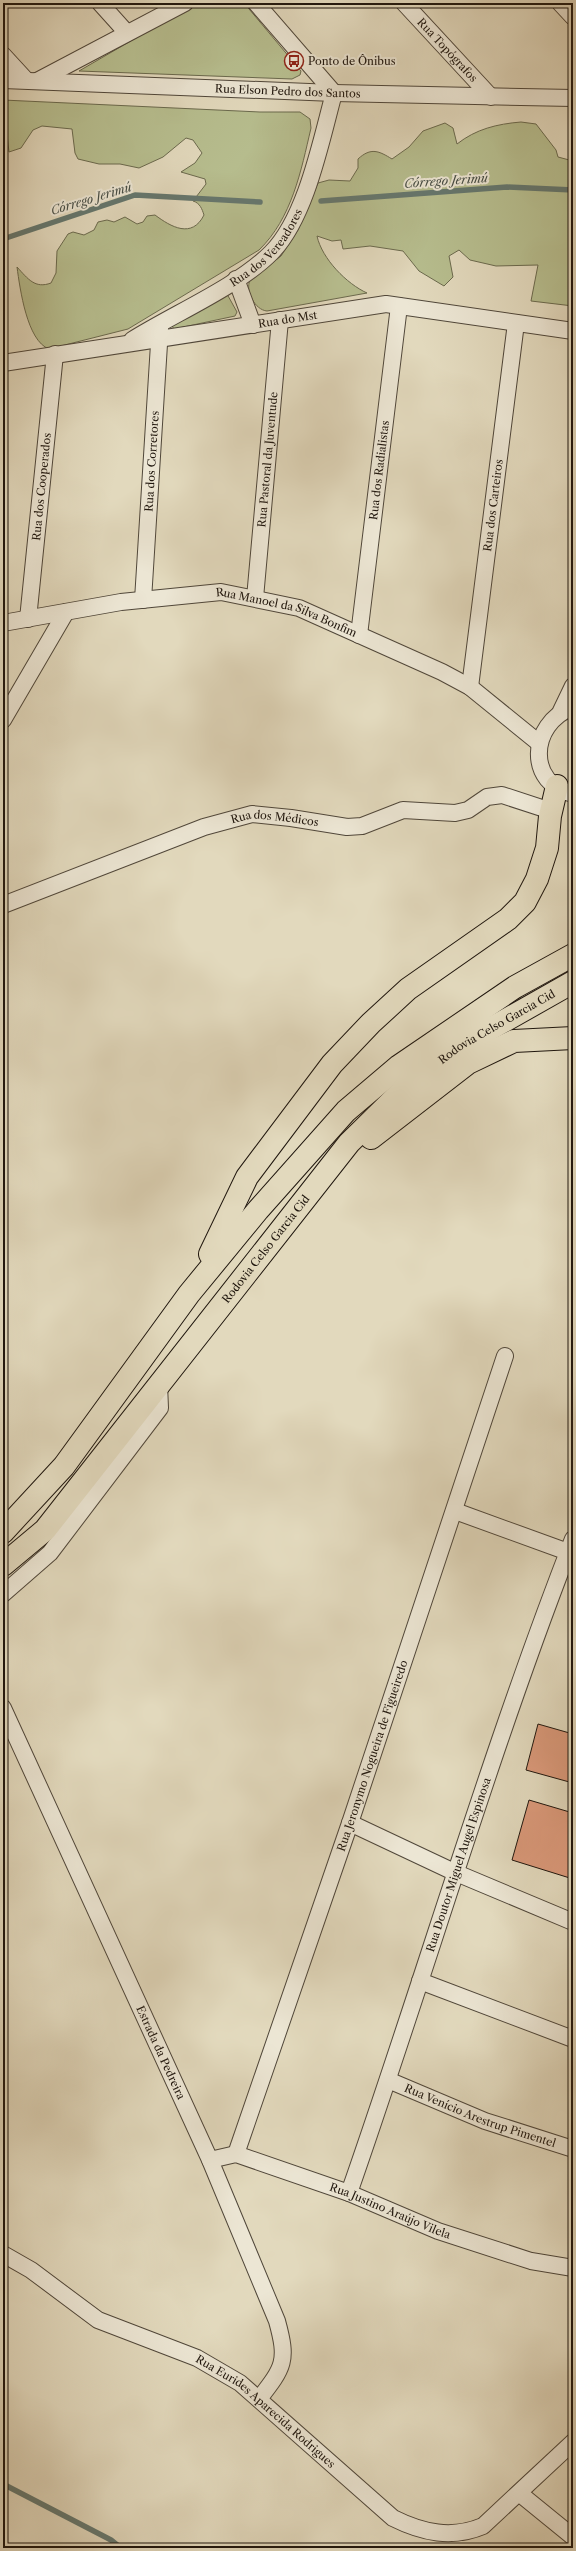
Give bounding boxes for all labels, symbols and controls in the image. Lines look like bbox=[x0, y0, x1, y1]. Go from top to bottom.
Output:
street label: Rua Topógrafos bbox=[414, 15, 481, 85]
bus stop icon: Ponto de Ônibus bbox=[283, 50, 305, 72]
place label: Ponto de Ônibus bbox=[308, 54, 396, 68]
street label: Rua Elson Pedro dos Santos bbox=[215, 81, 361, 101]
water label: Córrego Jerimú bbox=[404, 170, 489, 191]
water label: Córrego Jerimú bbox=[49, 179, 134, 218]
street label: Rua dos Vereadores bbox=[227, 206, 305, 290]
street label: Rua do Mst bbox=[257, 308, 318, 331]
street label: Rua Pastoral da Juventude bbox=[254, 391, 281, 528]
street label: Rua dos Corretores bbox=[142, 410, 162, 512]
street label: Rua dos Radialistas bbox=[366, 419, 392, 521]
street label: Rua dos Cooperados bbox=[29, 432, 54, 541]
street label: Rua dos Carteiros bbox=[480, 458, 506, 552]
street label: Rua Manoel da Silva Bonfim bbox=[215, 585, 360, 640]
street label: Rua dos Médicos bbox=[229, 807, 320, 829]
street label: Rodovia Celso Garcia Cid bbox=[435, 986, 558, 1067]
street label: Rodovia Celso Garcia Cid bbox=[219, 1192, 313, 1306]
street label: Rua Jeronymo Nogueira de Figueiredo bbox=[334, 1658, 411, 1853]
street label: Rua Doutor Miguel Augel Espinosa bbox=[423, 1776, 494, 1954]
street label: Estrada da Pedreira bbox=[133, 2004, 188, 2102]
street label: Rua Venício Arestrup Pimentel bbox=[402, 2081, 558, 2150]
street label: Rua Justino Araújo Vilela bbox=[328, 2180, 452, 2242]
street label: Rua Eurides Aparecida Rodrigues bbox=[193, 2352, 338, 2471]

